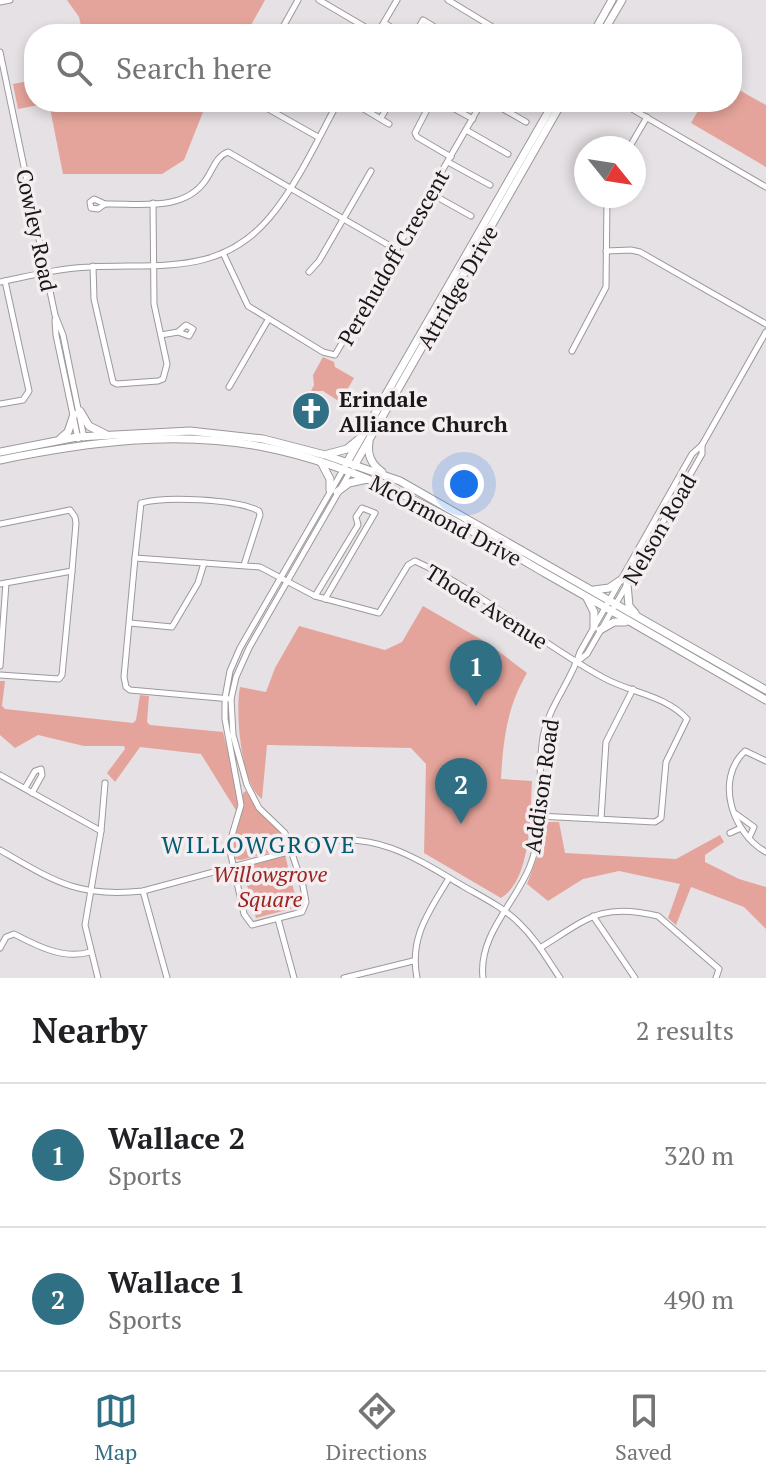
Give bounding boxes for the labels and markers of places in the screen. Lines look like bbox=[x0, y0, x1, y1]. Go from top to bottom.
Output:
place label: Erindale Alliance Church bbox=[339, 384, 508, 438]
church icon: Erindale Alliance Church bbox=[290, 390, 332, 432]
pin: 1 bbox=[450, 640, 502, 706]
pin: 2 bbox=[435, 758, 487, 824]

